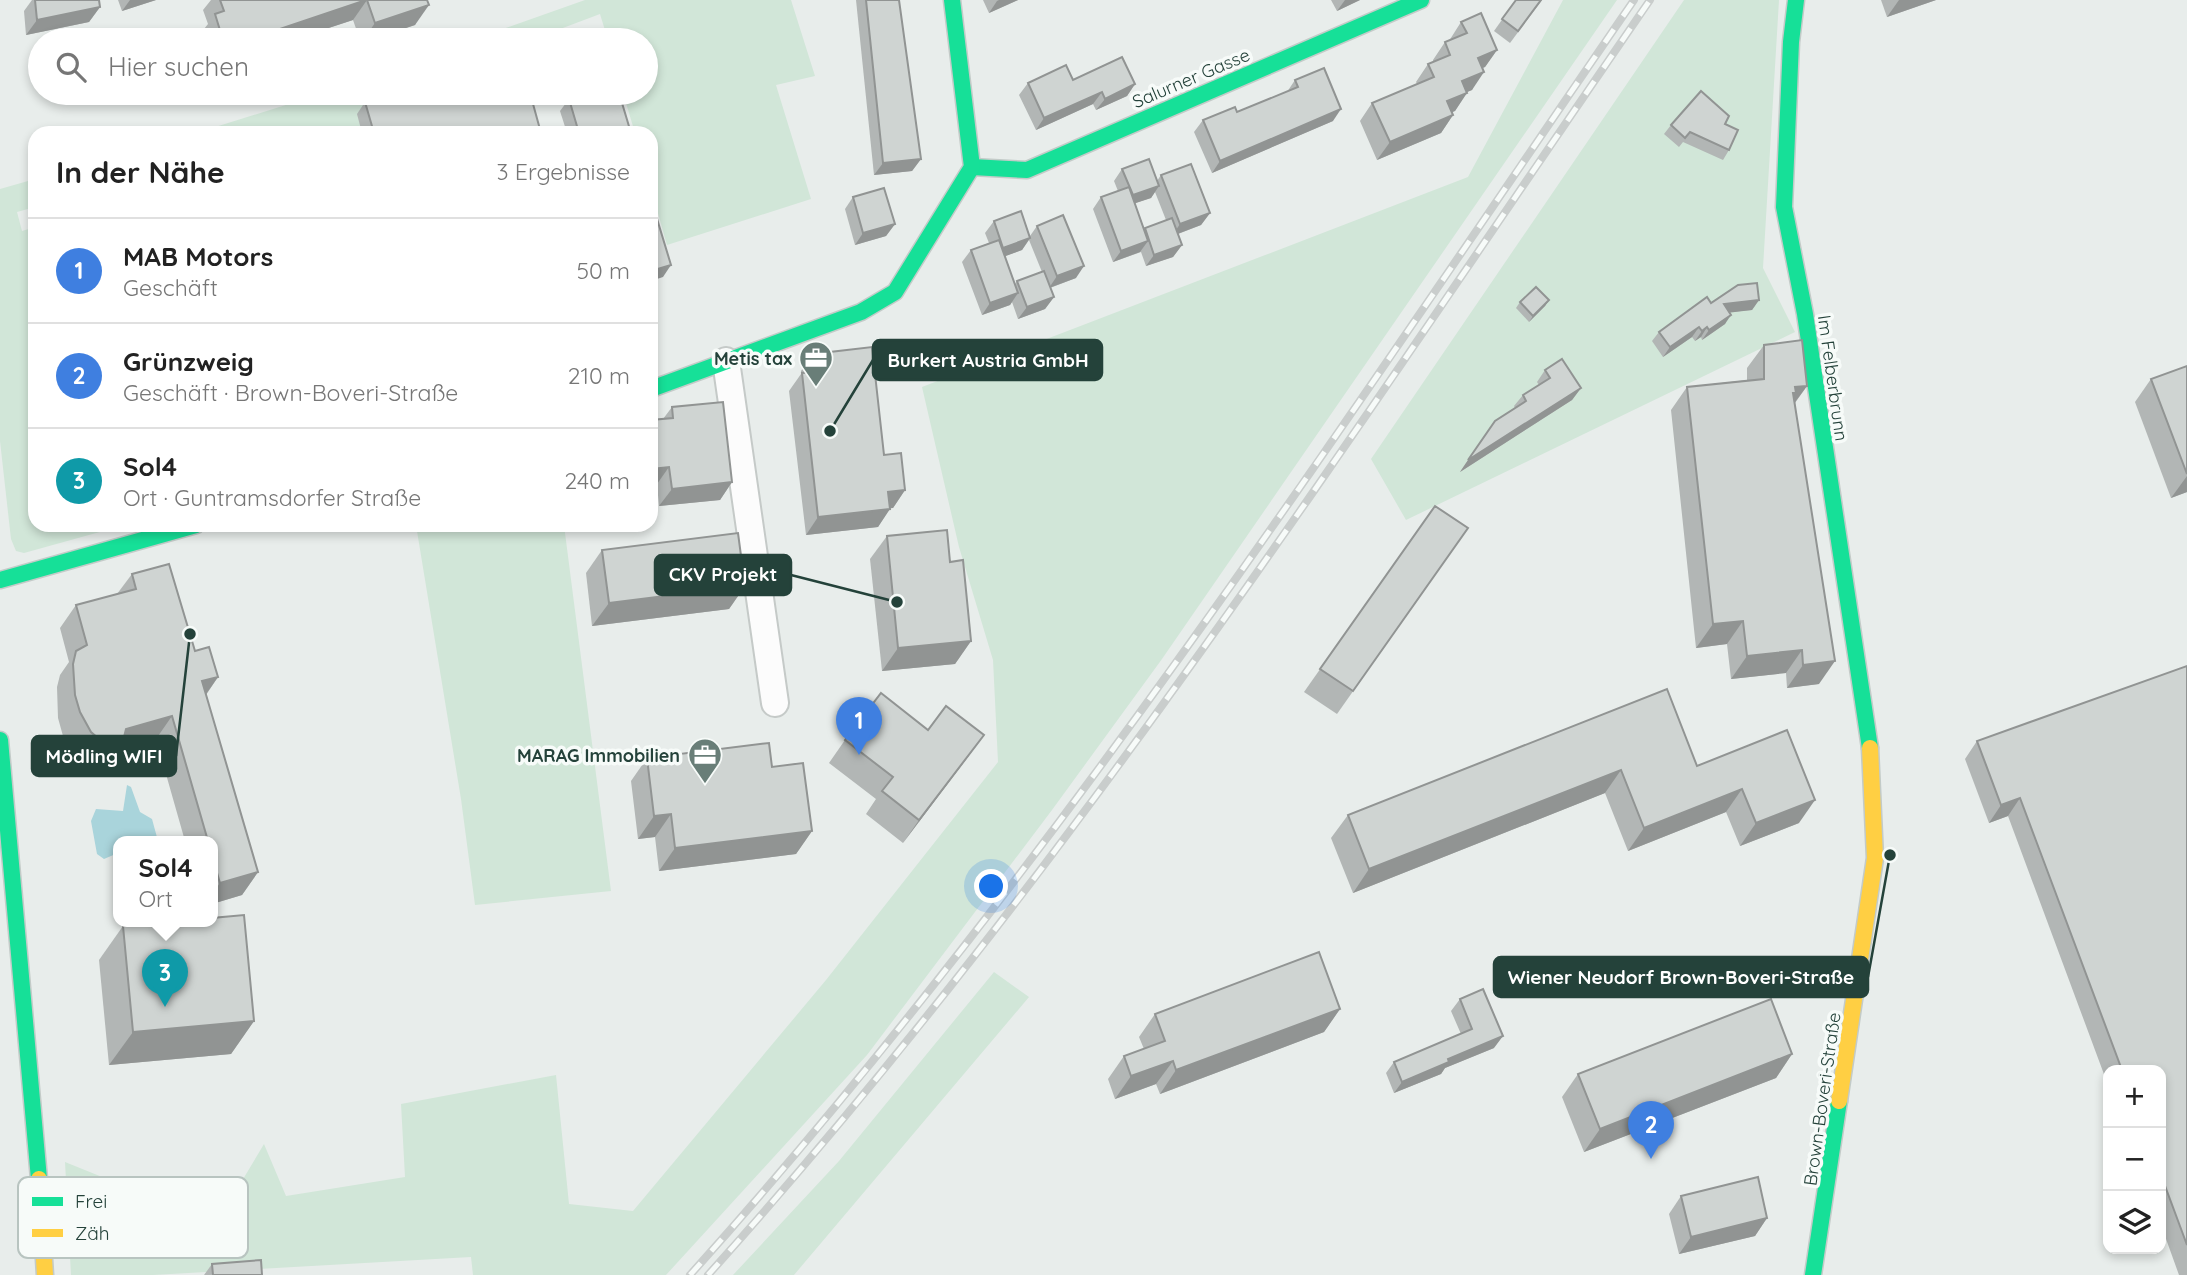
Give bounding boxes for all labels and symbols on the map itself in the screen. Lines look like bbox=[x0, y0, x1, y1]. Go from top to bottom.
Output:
street label: Salurner Gasse bbox=[1129, 43, 1253, 113]
street label: Im Felberbrunn bbox=[1813, 314, 1853, 442]
office icon: Metis tax bbox=[797, 339, 835, 388]
callout: Burkert Austria GmbH bbox=[873, 340, 1102, 380]
place label: Metis tax bbox=[714, 347, 792, 370]
text: Burkert Austria GmbH bbox=[887, 348, 1089, 372]
callout: CKV Projekt bbox=[655, 555, 791, 595]
text: CKV Projekt bbox=[669, 562, 777, 586]
pin: 1 bbox=[836, 697, 882, 755]
callout: Mödling WIFI bbox=[32, 736, 176, 776]
office icon: MARAG Immobilien bbox=[686, 736, 724, 785]
text: Mödling WIFI bbox=[46, 744, 162, 768]
place label: MARAG Immobilien bbox=[517, 744, 680, 767]
your location bbox=[974, 869, 1008, 903]
pin: 3 bbox=[142, 949, 188, 1007]
callout: Wiener Neudorf Brown-Boveri-Straße bbox=[1494, 957, 1868, 997]
text: Wiener Neudorf Brown-Boveri-Straße bbox=[1508, 965, 1854, 989]
street label: Brown-Boveri-Straße bbox=[1798, 1011, 1846, 1187]
pin: 2 bbox=[1628, 1101, 1674, 1159]
legend bbox=[18, 1177, 248, 1258]
text: Frei bbox=[75, 1189, 107, 1213]
text: Zäh bbox=[75, 1221, 110, 1245]

